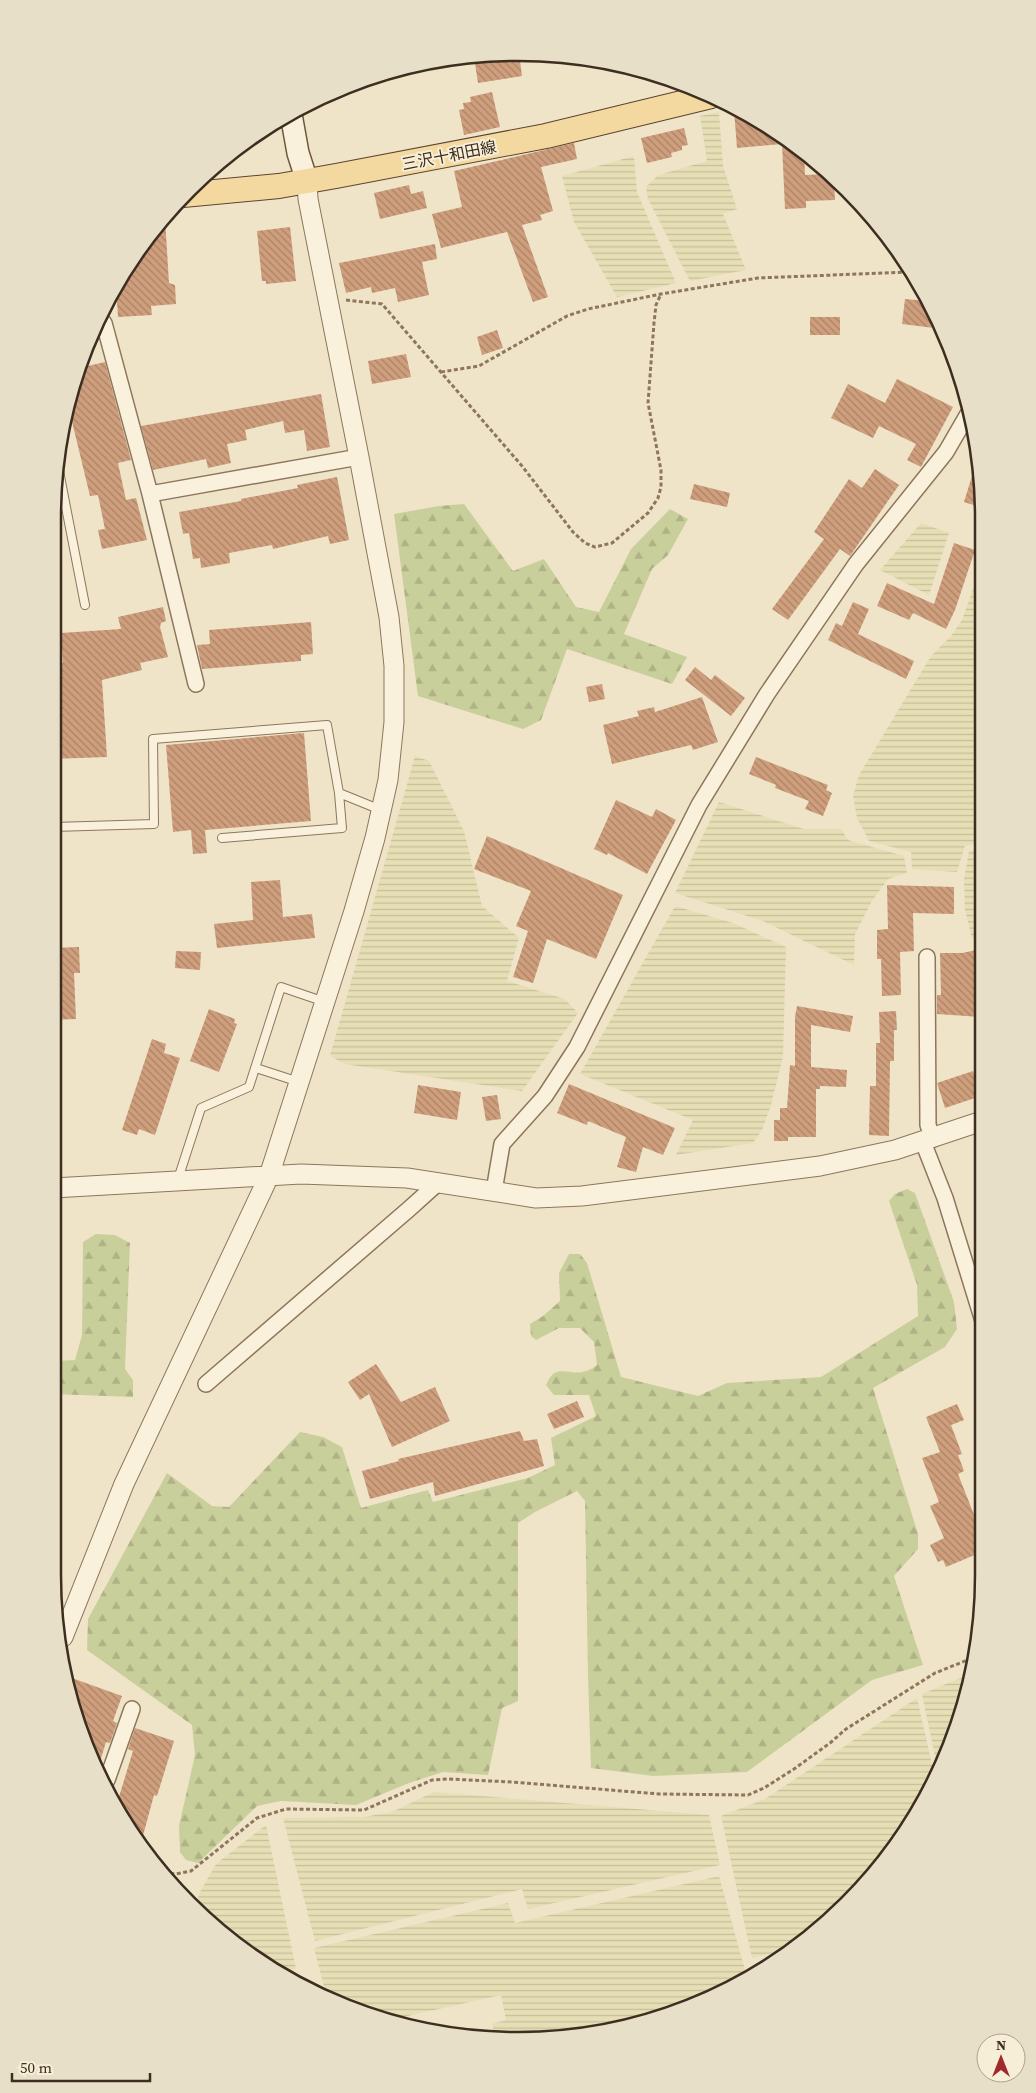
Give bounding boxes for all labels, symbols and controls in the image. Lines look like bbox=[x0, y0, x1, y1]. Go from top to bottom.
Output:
street label: 三沢十和田線 bbox=[400, 135, 498, 175]
north arrow bbox=[976, 2033, 1026, 2083]
text: N bbox=[996, 2035, 1006, 2055]
scale bar bbox=[12, 2050, 150, 2082]
text: 50 m bbox=[20, 2057, 52, 2078]

